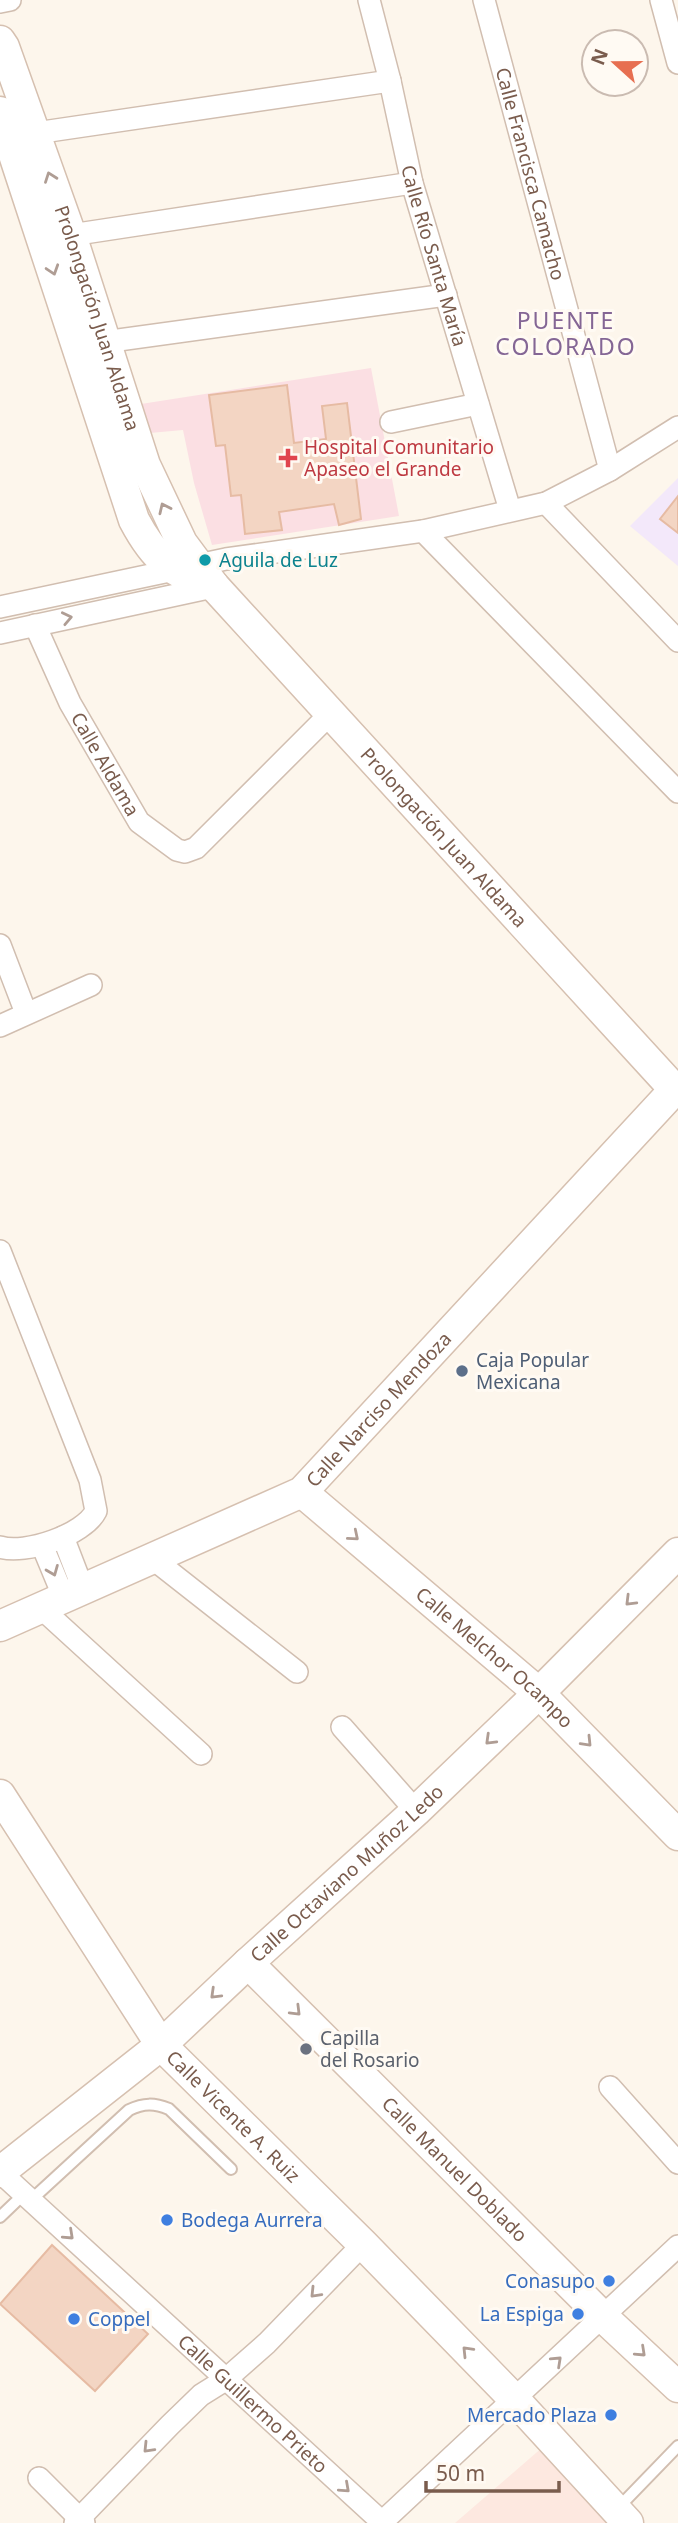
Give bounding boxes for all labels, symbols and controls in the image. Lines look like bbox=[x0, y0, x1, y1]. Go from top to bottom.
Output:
north arrow bbox=[580, 28, 650, 98]
text: N bbox=[584, 45, 614, 69]
street label: Calle Francisca Camacho bbox=[490, 65, 572, 283]
street label: Calle Río Santa María bbox=[395, 163, 473, 350]
one-way arrow bbox=[44, 171, 58, 183]
street label: Prolongación Juan Aldama bbox=[49, 202, 146, 434]
one-way arrow bbox=[45, 263, 59, 276]
district label: PUENTE COLORADO bbox=[495, 304, 637, 362]
place label: Hospital Comunitario Apaseo el Grande bbox=[304, 434, 494, 482]
marker: Hospital Comunitario Apaseo el Grande bbox=[278, 448, 298, 468]
one-way arrow bbox=[158, 502, 172, 515]
place label: Aguila de Luz bbox=[219, 547, 338, 573]
marker: Aguila de Luz bbox=[197, 552, 213, 568]
one-way arrow bbox=[60, 612, 72, 626]
street label: Calle Aldama bbox=[65, 707, 146, 821]
street label: Prolongación Juan Aldama bbox=[355, 742, 533, 933]
street label: Calle Narciso Mendoza bbox=[300, 1326, 457, 1493]
place label: Caja Popular Mexicana bbox=[476, 1347, 589, 1395]
marker: Caja Popular Mexicana bbox=[454, 1363, 470, 1379]
one-way arrow bbox=[346, 1528, 359, 1540]
one-way arrow bbox=[44, 1565, 58, 1577]
street label: Calle Melchor Ocampo bbox=[410, 1581, 579, 1734]
one-way arrow bbox=[625, 1593, 638, 1606]
one-way arrow bbox=[485, 1732, 498, 1744]
one-way arrow bbox=[578, 1733, 591, 1746]
street label: Calle Octaviano Muñoz Ledo bbox=[244, 1779, 449, 1968]
one-way arrow bbox=[210, 1986, 223, 1999]
one-way arrow bbox=[288, 2003, 300, 2015]
place label: Capilla del Rosario bbox=[320, 2025, 420, 2073]
marker: Capilla del Rosario bbox=[298, 2041, 314, 2057]
street label: Calle Vicente A. Ruiz bbox=[161, 2045, 306, 2188]
street label: Calle Manuel Doblado bbox=[376, 2091, 533, 2248]
place label: Bodega Aurrera bbox=[181, 2207, 323, 2233]
marker: Bodega Aurrera bbox=[159, 2212, 175, 2228]
one-way arrow bbox=[61, 2226, 74, 2239]
place label: Conasupo bbox=[505, 2268, 595, 2294]
marker: Conasupo bbox=[601, 2273, 617, 2289]
one-way arrow bbox=[310, 2285, 323, 2298]
place label: La Espiga bbox=[480, 2301, 564, 2327]
place label: Coppel bbox=[88, 2306, 151, 2332]
marker: La Espiga bbox=[570, 2306, 586, 2322]
marker: Coppel bbox=[66, 2311, 82, 2327]
street label: Calle Guillermo Prieto bbox=[172, 2328, 333, 2479]
one-way arrow bbox=[633, 2344, 646, 2357]
one-way arrow bbox=[462, 2347, 475, 2360]
one-way arrow bbox=[549, 2356, 562, 2369]
place label: Mercado Plaza bbox=[467, 2402, 597, 2428]
marker: Mercado Plaza bbox=[603, 2407, 619, 2423]
one-way arrow bbox=[144, 2439, 157, 2452]
scale bar bbox=[426, 2450, 559, 2494]
text: 50 m bbox=[436, 2459, 485, 2487]
one-way arrow bbox=[337, 2480, 350, 2492]

